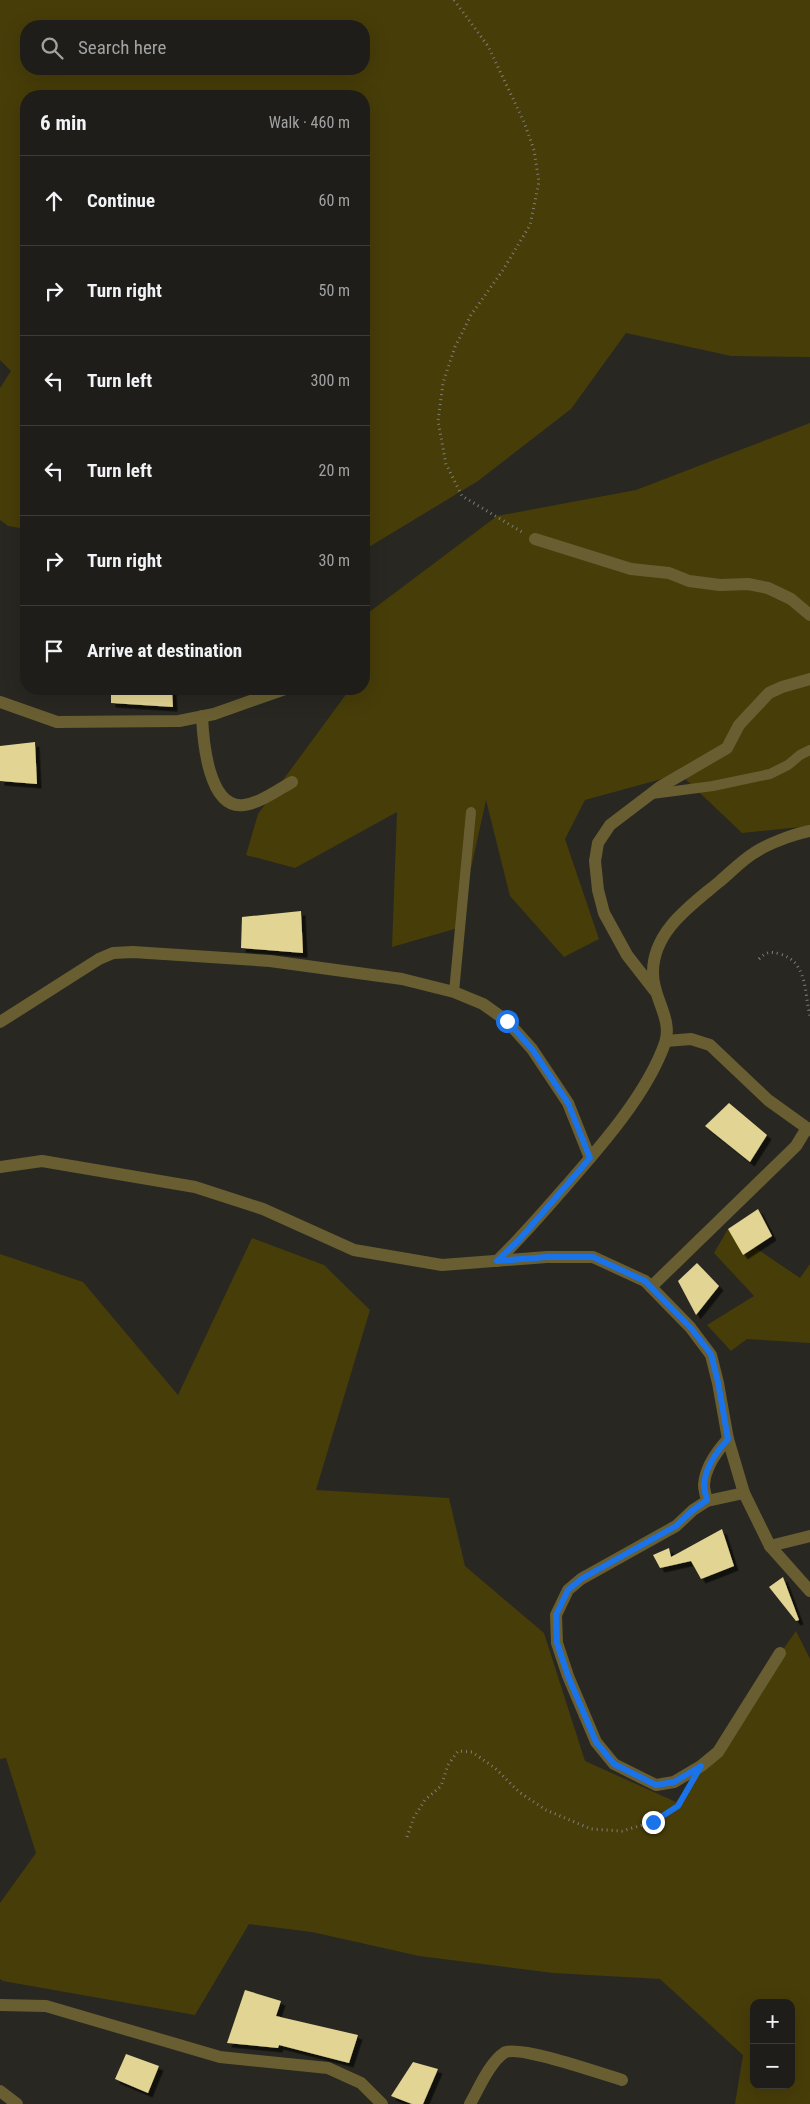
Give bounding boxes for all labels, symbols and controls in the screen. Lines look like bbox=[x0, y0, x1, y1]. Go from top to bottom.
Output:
search box bbox=[20, 20, 370, 75]
icon: search bbox=[38, 34, 66, 62]
text: Search here bbox=[78, 36, 166, 59]
text: 6 min bbox=[40, 111, 87, 135]
text: Walk · 460 m bbox=[269, 113, 350, 132]
icon: ahead bbox=[40, 187, 68, 215]
text: Continue bbox=[87, 189, 155, 212]
text: 60 m bbox=[318, 191, 350, 210]
icon: right bbox=[40, 277, 68, 305]
text: Turn right bbox=[87, 279, 162, 302]
text: 50 m bbox=[318, 281, 350, 300]
icon: left bbox=[40, 367, 68, 395]
text: Turn left bbox=[87, 369, 152, 392]
text: 300 m bbox=[311, 371, 350, 390]
icon: left bbox=[40, 457, 68, 485]
text: Turn left bbox=[87, 459, 152, 482]
text: 20 m bbox=[318, 461, 350, 480]
icon: right bbox=[40, 547, 68, 575]
text: Turn right bbox=[87, 549, 162, 572]
text: 30 m bbox=[318, 551, 350, 570]
icon: arrive bbox=[40, 637, 68, 665]
text: Arrive at destination bbox=[87, 639, 242, 662]
route start bbox=[496, 1010, 519, 1033]
route end bbox=[642, 1811, 665, 1834]
map controls bbox=[750, 1999, 795, 2089]
button: + bbox=[750, 1999, 795, 2044]
button: − bbox=[750, 2044, 795, 2089]

